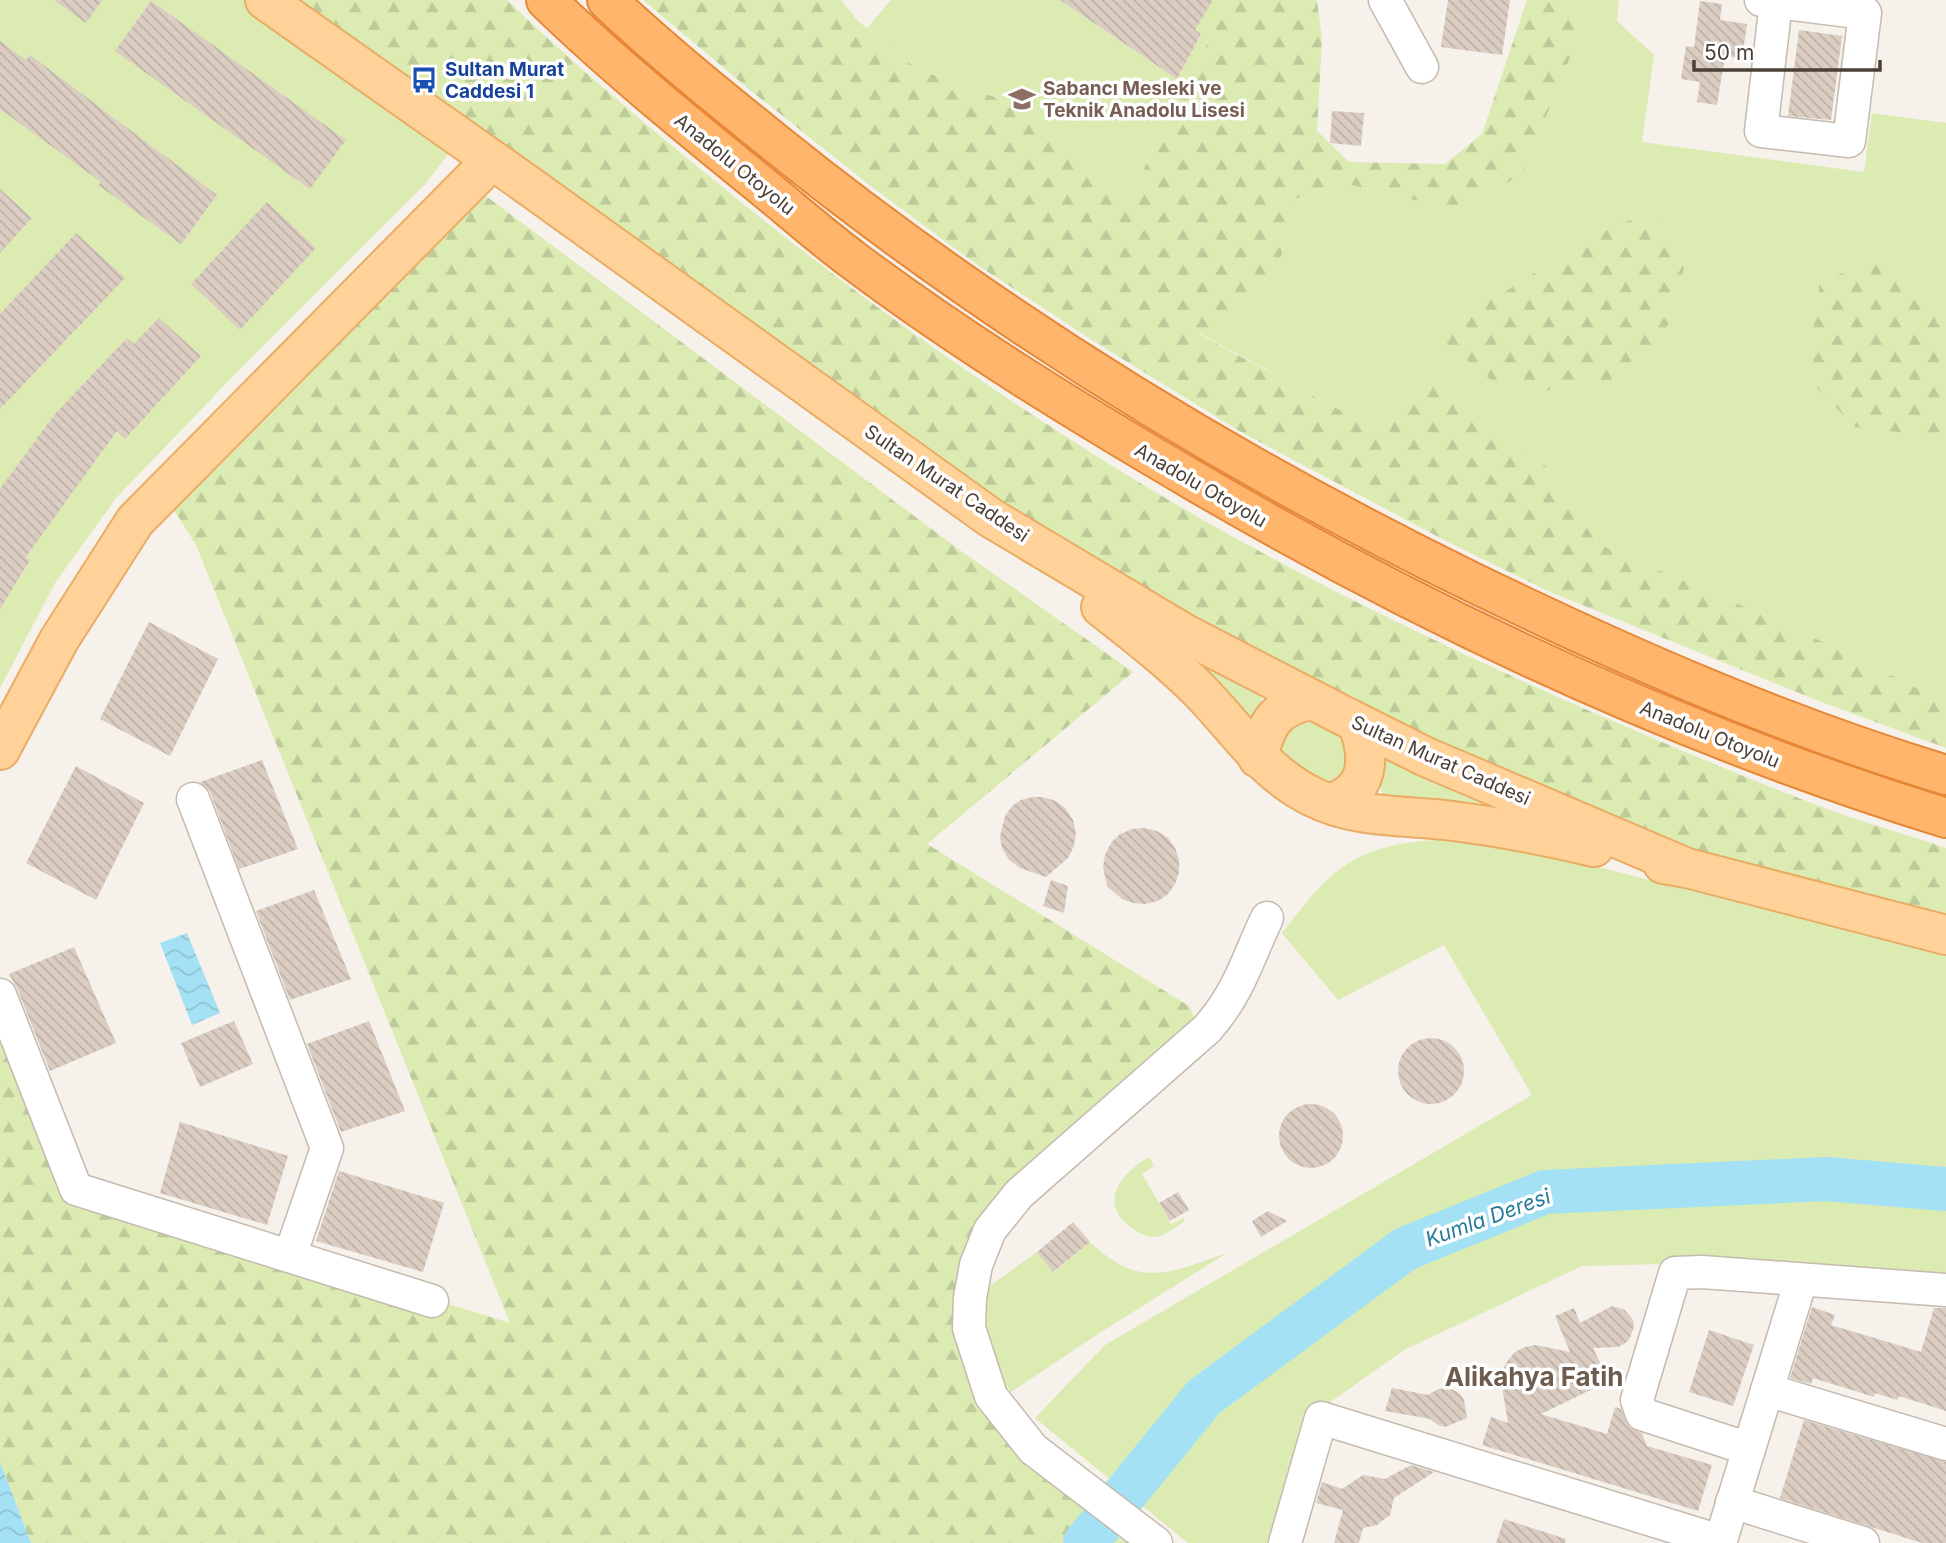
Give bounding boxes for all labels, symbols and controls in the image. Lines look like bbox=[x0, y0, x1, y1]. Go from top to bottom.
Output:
scale bar bbox=[1694, 28, 1880, 72]
text: 50 m bbox=[1704, 40, 1754, 65]
place label: Sultan Murat Caddesi 1 bbox=[445, 58, 564, 103]
bus stop icon: Sultan Murat Caddesi 1 bbox=[409, 65, 439, 95]
place label: Sabancı Mesleki ve Teknik Anadolu Lisesi bbox=[1043, 77, 1245, 122]
school or university icon: Sabancı Mesleki ve Teknik Anadolu Lisesi bbox=[1007, 84, 1037, 114]
street label: Anadolu Otoyolu bbox=[670, 109, 800, 220]
street label: Sultan Murat Caddesi bbox=[860, 420, 1033, 547]
street label: Anadolu Otoyolu bbox=[1131, 438, 1271, 532]
street label: Anadolu Otoyolu bbox=[1637, 696, 1783, 773]
street label: Sultan Murat Caddesi bbox=[1348, 711, 1534, 810]
water label: Kumla Deresi bbox=[1422, 1183, 1555, 1252]
district label: Alikahya Fatih bbox=[1445, 1361, 1623, 1392]

